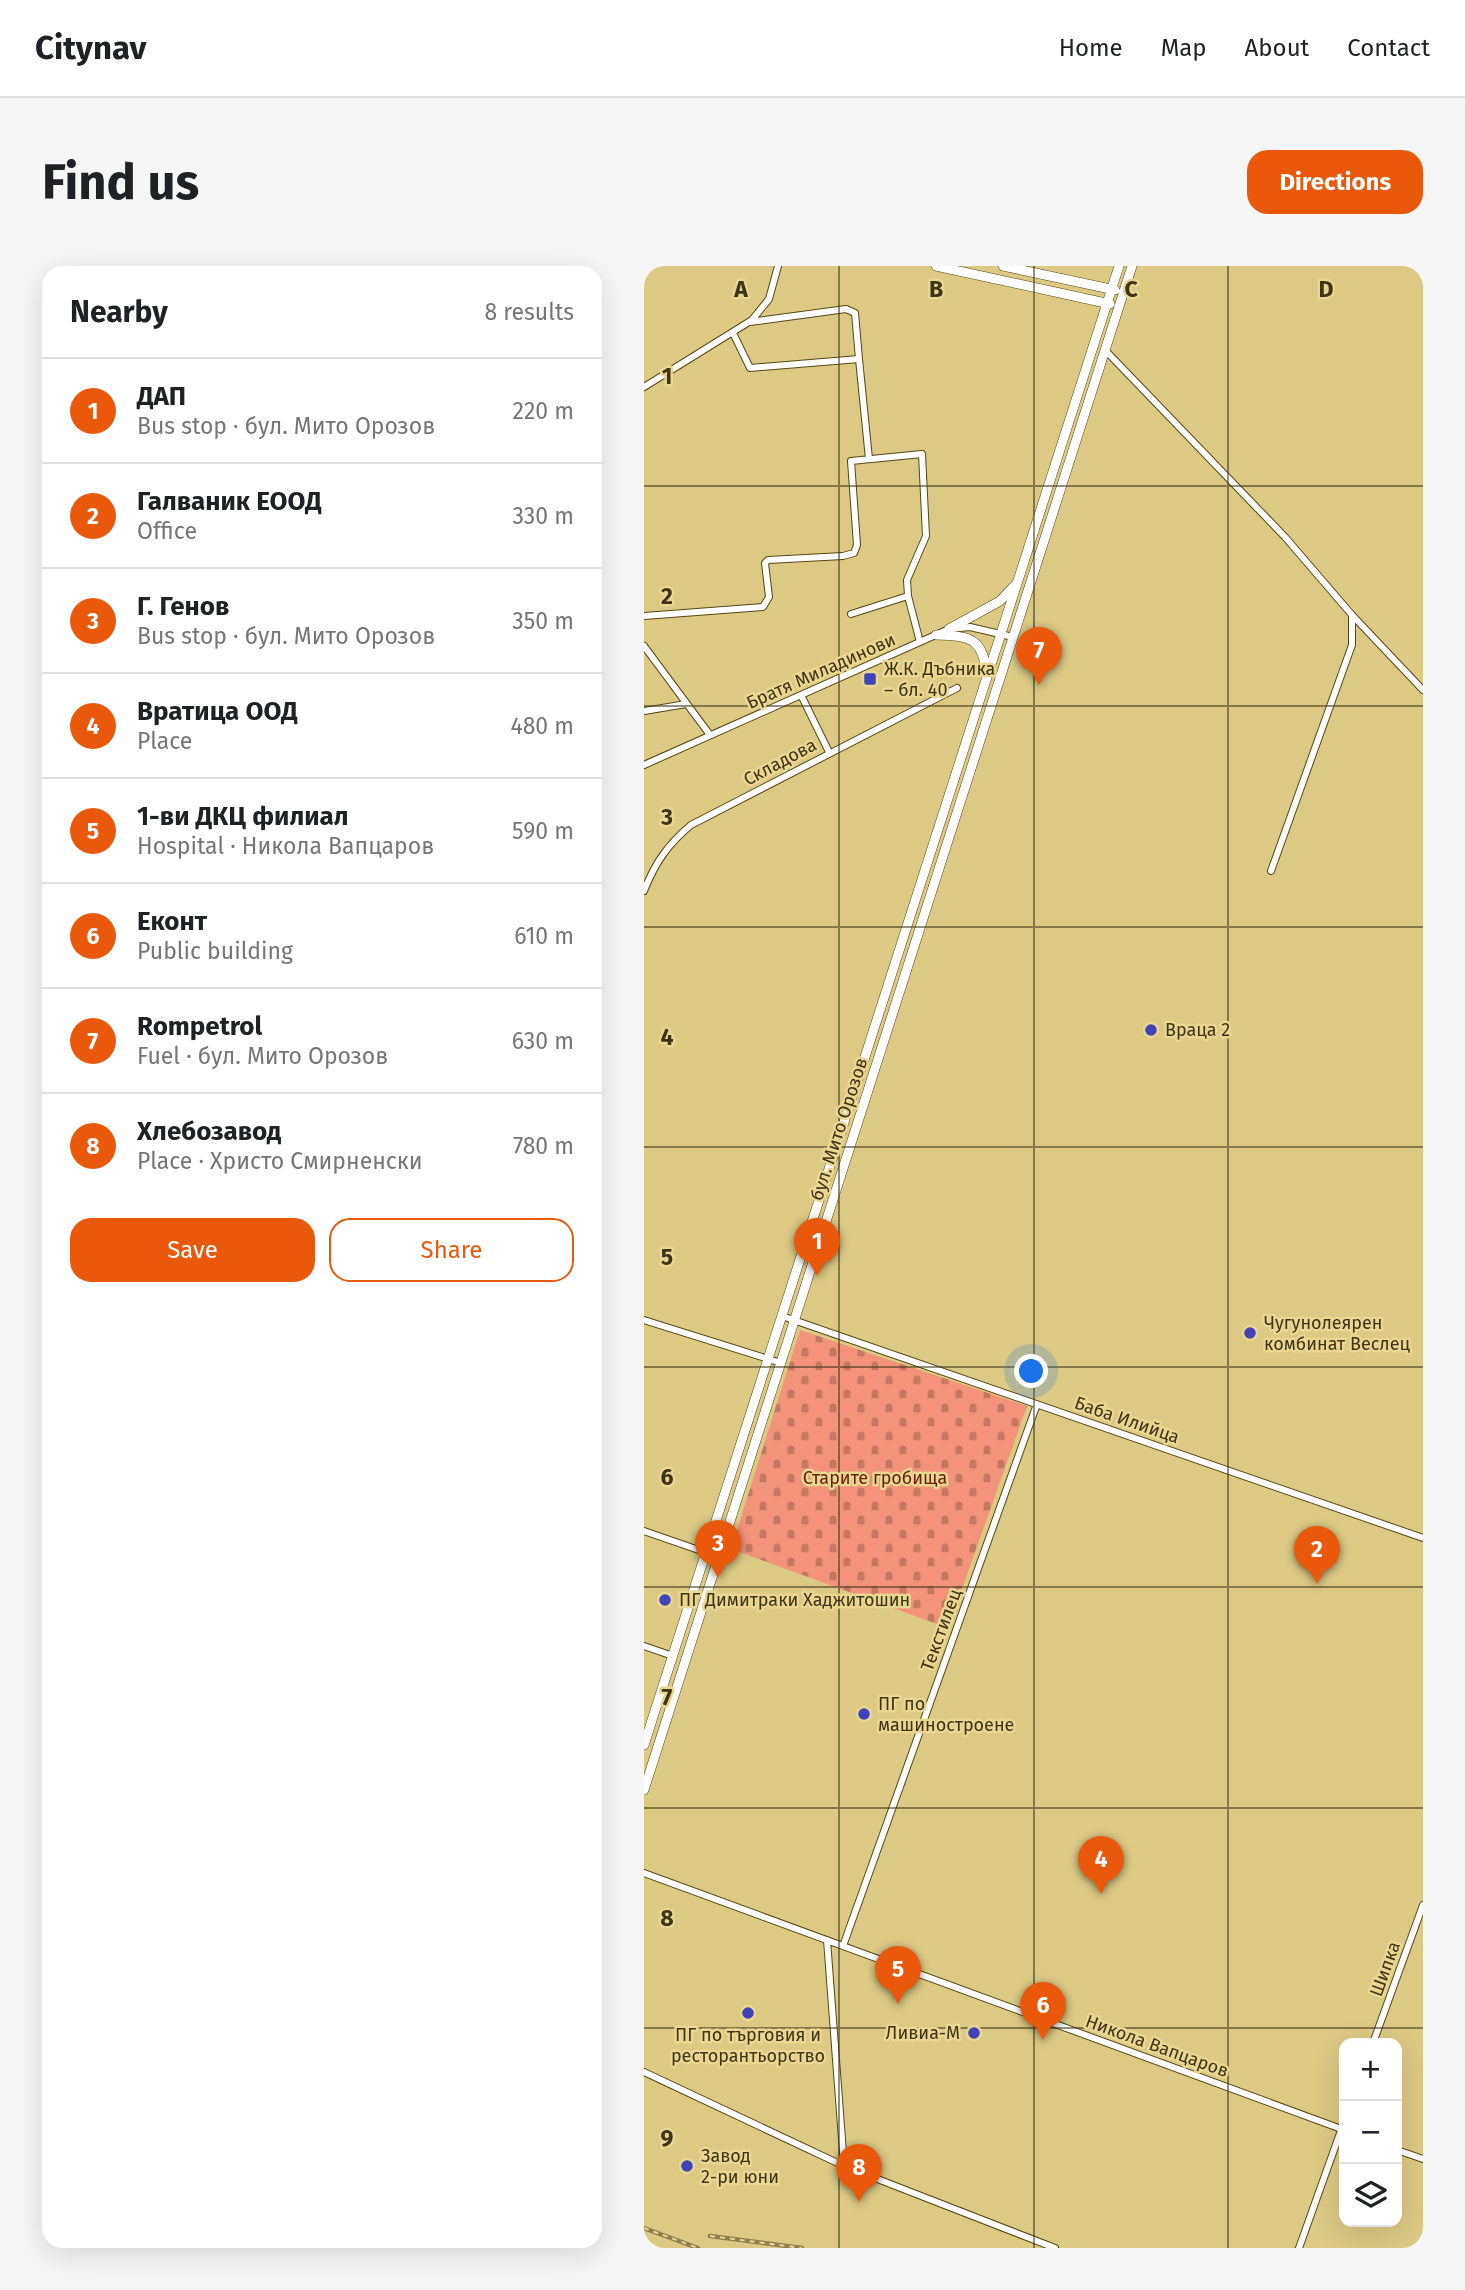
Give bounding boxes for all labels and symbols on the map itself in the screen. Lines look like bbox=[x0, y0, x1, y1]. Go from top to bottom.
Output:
text: A bbox=[733, 275, 748, 303]
text: B bbox=[929, 275, 943, 303]
text: C bbox=[1124, 275, 1138, 303]
text: D bbox=[1319, 275, 1334, 303]
text: 1 bbox=[662, 362, 672, 390]
text: 2 bbox=[661, 582, 673, 610]
pin: 7 bbox=[1016, 627, 1062, 685]
street label: Братя Миладинови bbox=[743, 628, 899, 714]
place label: Ж.К. Дъбника – бл. 40 bbox=[884, 658, 995, 701]
marker: Ж.К. Дъбника – бл. 40 bbox=[862, 671, 878, 687]
street label: Складова bbox=[740, 734, 820, 790]
text: 3 bbox=[660, 803, 673, 831]
place label: Враца 2 bbox=[1165, 1019, 1230, 1041]
marker: Враца 2 bbox=[1143, 1022, 1159, 1038]
text: 4 bbox=[661, 1023, 674, 1051]
street label: бул. Мито Орозов bbox=[806, 1055, 872, 1203]
pin: 1 bbox=[794, 1218, 840, 1276]
text: 5 bbox=[661, 1243, 673, 1271]
place label: Чугунолеярен комбинат Веслец bbox=[1264, 1312, 1411, 1355]
marker: Чугунолеярен комбинат Веслец bbox=[1242, 1325, 1258, 1341]
your location bbox=[1014, 1354, 1048, 1388]
street label: Баба Илийца bbox=[1072, 1392, 1182, 1448]
text: 6 bbox=[661, 1463, 674, 1491]
park label: Старите гробища bbox=[803, 1467, 947, 1489]
pin: 3 bbox=[695, 1520, 741, 1578]
pin: 2 bbox=[1294, 1526, 1340, 1584]
street label: Текстилец bbox=[916, 1586, 966, 1674]
place label: ПГ Димитраки Хаджитошин bbox=[679, 1589, 910, 1611]
marker: ПГ Димитраки Хаджитошин bbox=[657, 1592, 673, 1608]
text: 7 bbox=[662, 1683, 673, 1711]
place label: ПГ по машиностроене bbox=[878, 1693, 1014, 1736]
marker: ПГ по машиностроене bbox=[856, 1706, 872, 1722]
pin: 4 bbox=[1078, 1836, 1124, 1894]
text: 8 bbox=[660, 1904, 674, 1932]
street label: Шипка bbox=[1365, 1938, 1405, 2000]
pin: 5 bbox=[875, 1946, 921, 2004]
pin: 6 bbox=[1020, 1982, 1066, 2040]
marker: ПГ по търговия и ресторантьорство bbox=[740, 2005, 756, 2021]
street label: Никола Вапцаров bbox=[1083, 2010, 1231, 2082]
place label: Ливиа-М bbox=[886, 2022, 960, 2044]
place label: ПГ по търговия и ресторантьорство bbox=[671, 2024, 825, 2067]
marker: Ливиа-М bbox=[966, 2025, 982, 2041]
text: 9 bbox=[661, 2124, 674, 2152]
pin: 8 bbox=[836, 2144, 882, 2202]
place label: Завод 2-ри юни bbox=[701, 2145, 779, 2188]
marker: Завод 2-ри юни bbox=[679, 2158, 695, 2174]

